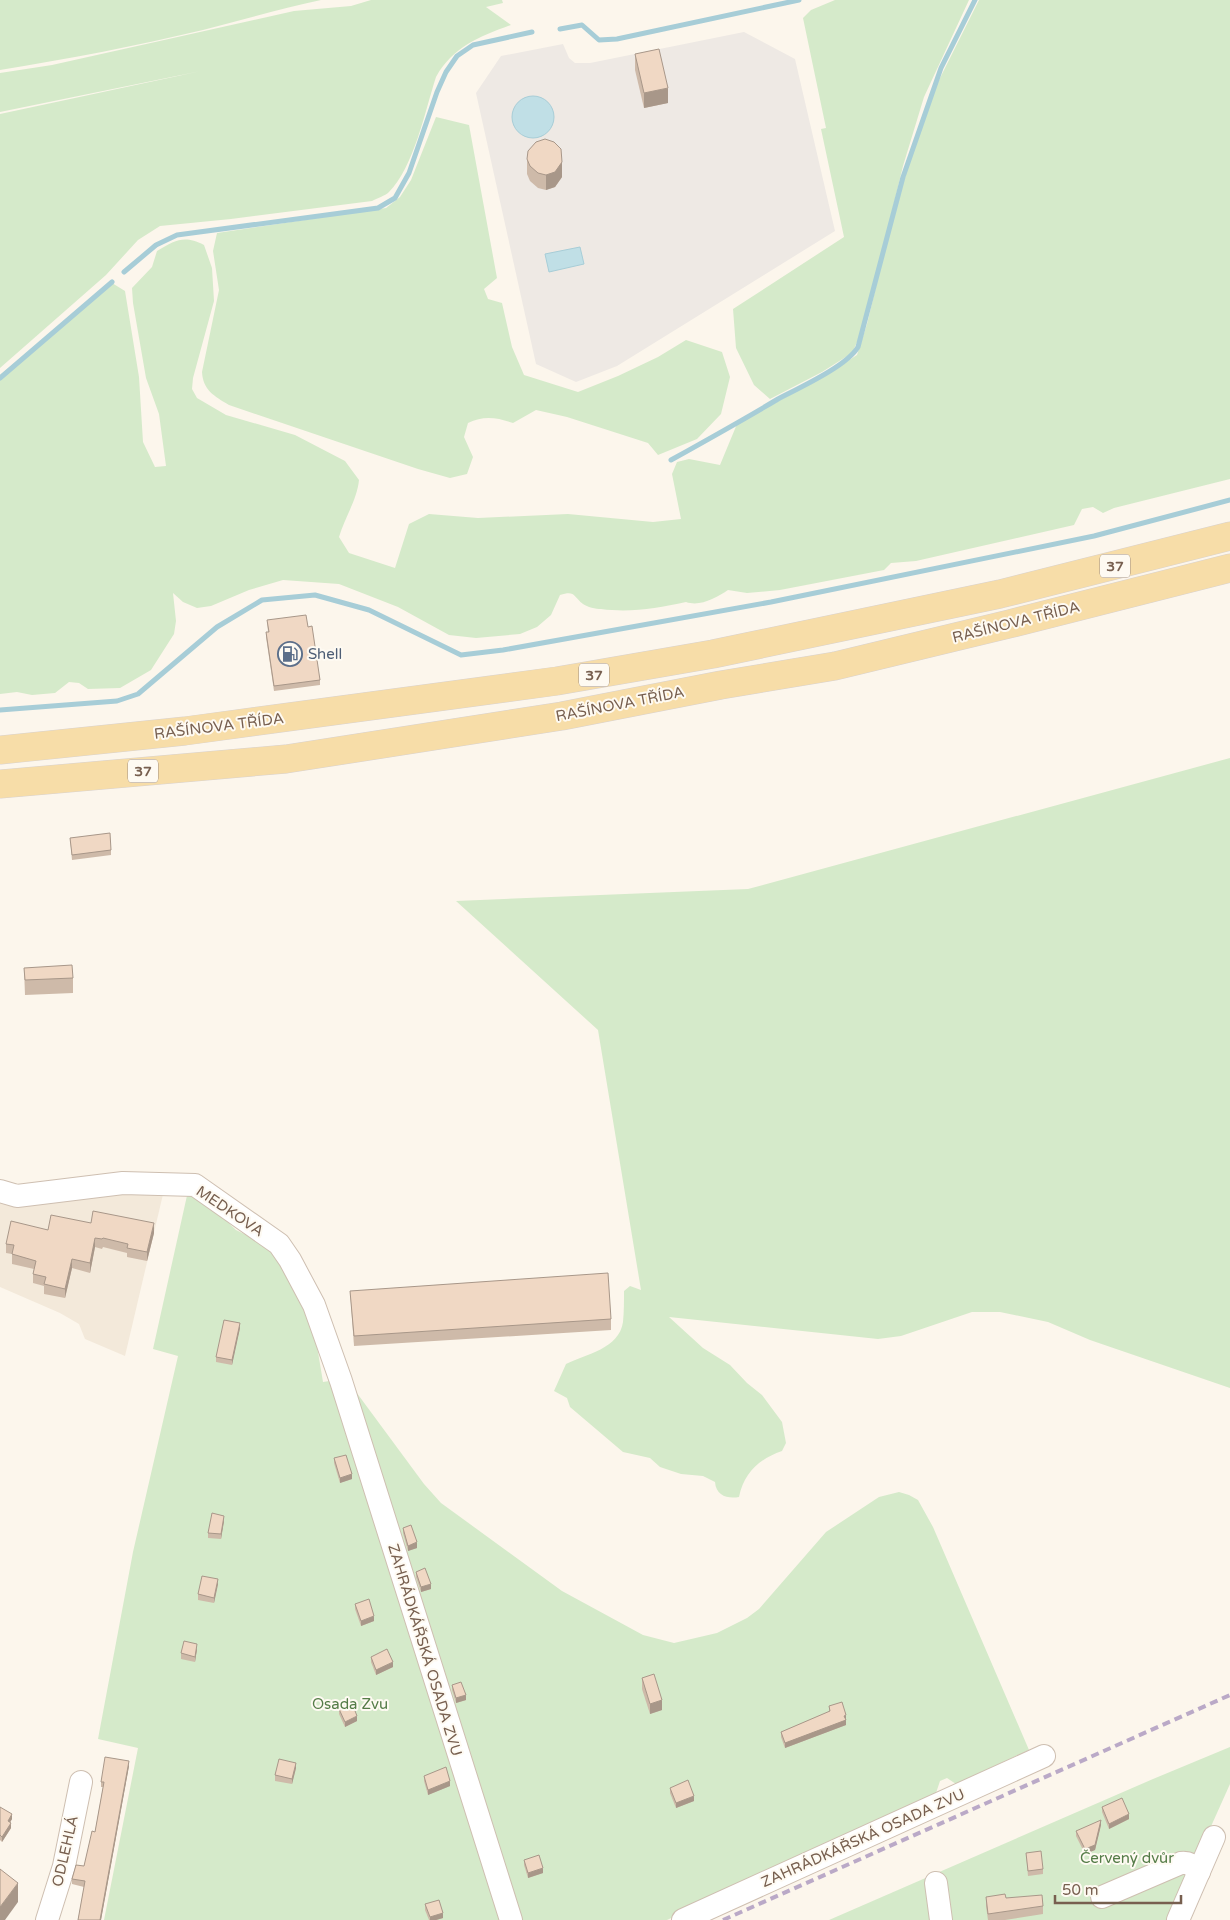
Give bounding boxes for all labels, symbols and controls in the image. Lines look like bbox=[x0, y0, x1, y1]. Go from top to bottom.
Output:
road number: 37 bbox=[1100, 554, 1130, 578]
street label: RAŠÍNOVA TŘÍDA bbox=[950, 597, 1082, 647]
fuel station icon: Shell bbox=[277, 641, 303, 667]
place label: Shell bbox=[308, 645, 342, 663]
road number: 37 bbox=[579, 664, 609, 686]
street label: RAŠÍNOVA TŘÍDA bbox=[554, 683, 686, 725]
street label: RAŠÍNOVA TŘÍDA bbox=[153, 709, 285, 743]
road number: 37 bbox=[128, 759, 158, 782]
street label: MEDKOVA bbox=[193, 1182, 267, 1240]
street label: ZAHRÁDKÁŘSKÁ OSADA ZVU bbox=[384, 1542, 466, 1758]
park label: Osada Zvu bbox=[312, 1695, 388, 1713]
street label: ZAHRÁDKÁŘSKÁ OSADA ZVU bbox=[758, 1785, 968, 1891]
street label: ODLEHLÁ bbox=[48, 1814, 82, 1888]
park label: Červený dvůr bbox=[1080, 1849, 1174, 1867]
scale bar bbox=[1055, 1872, 1181, 1904]
text: 50 m bbox=[1062, 1881, 1099, 1899]

